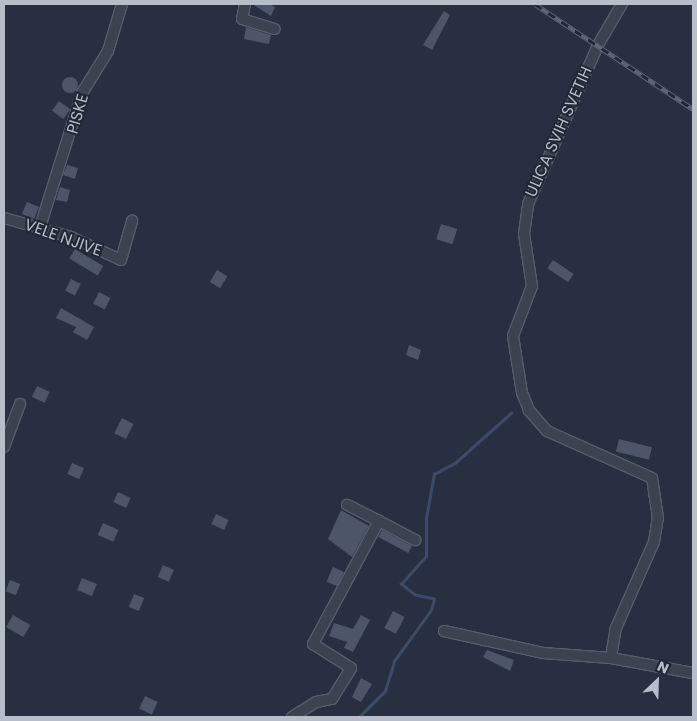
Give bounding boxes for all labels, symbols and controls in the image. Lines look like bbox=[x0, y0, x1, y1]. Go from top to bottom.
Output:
street label: ULICA SVIH SVETIH bbox=[522, 64, 596, 200]
street label: PISKE bbox=[63, 92, 93, 136]
street label: VELE NJIVE bbox=[22, 215, 104, 261]
north arrow bbox=[632, 656, 682, 706]
text: N bbox=[654, 656, 672, 679]

